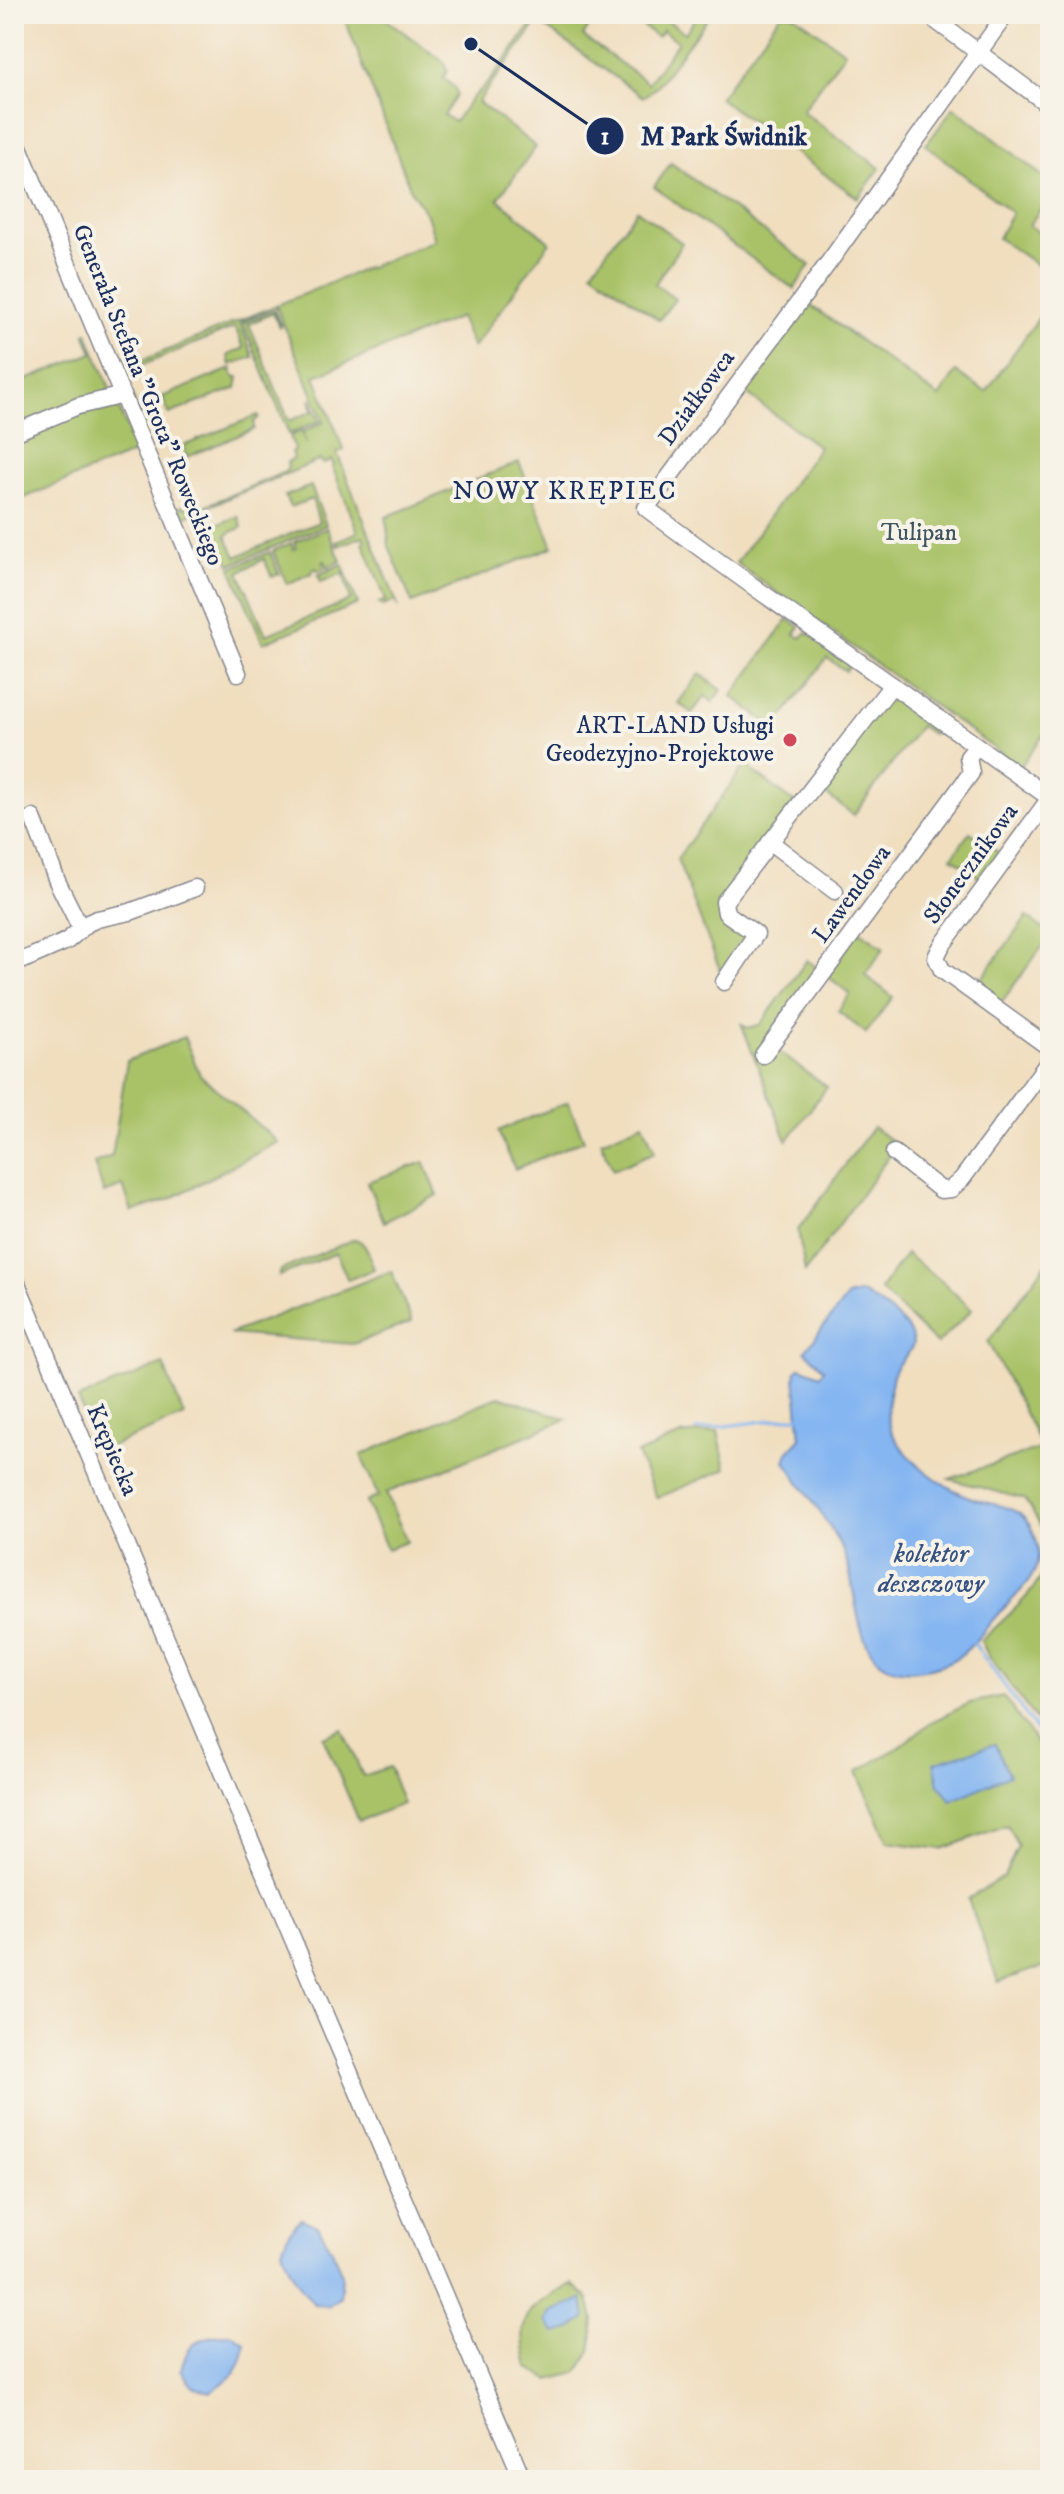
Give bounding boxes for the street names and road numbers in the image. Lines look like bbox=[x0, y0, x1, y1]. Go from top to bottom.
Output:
street label: Generała Stefana "Grota" Roweckiego bbox=[66, 220, 230, 570]
street label: Działkowca bbox=[652, 344, 742, 452]
street label: Słonecznikowa bbox=[917, 797, 1025, 930]
street label: Lawendowa bbox=[806, 838, 898, 949]
street label: Krępiecka bbox=[79, 1400, 145, 1501]

